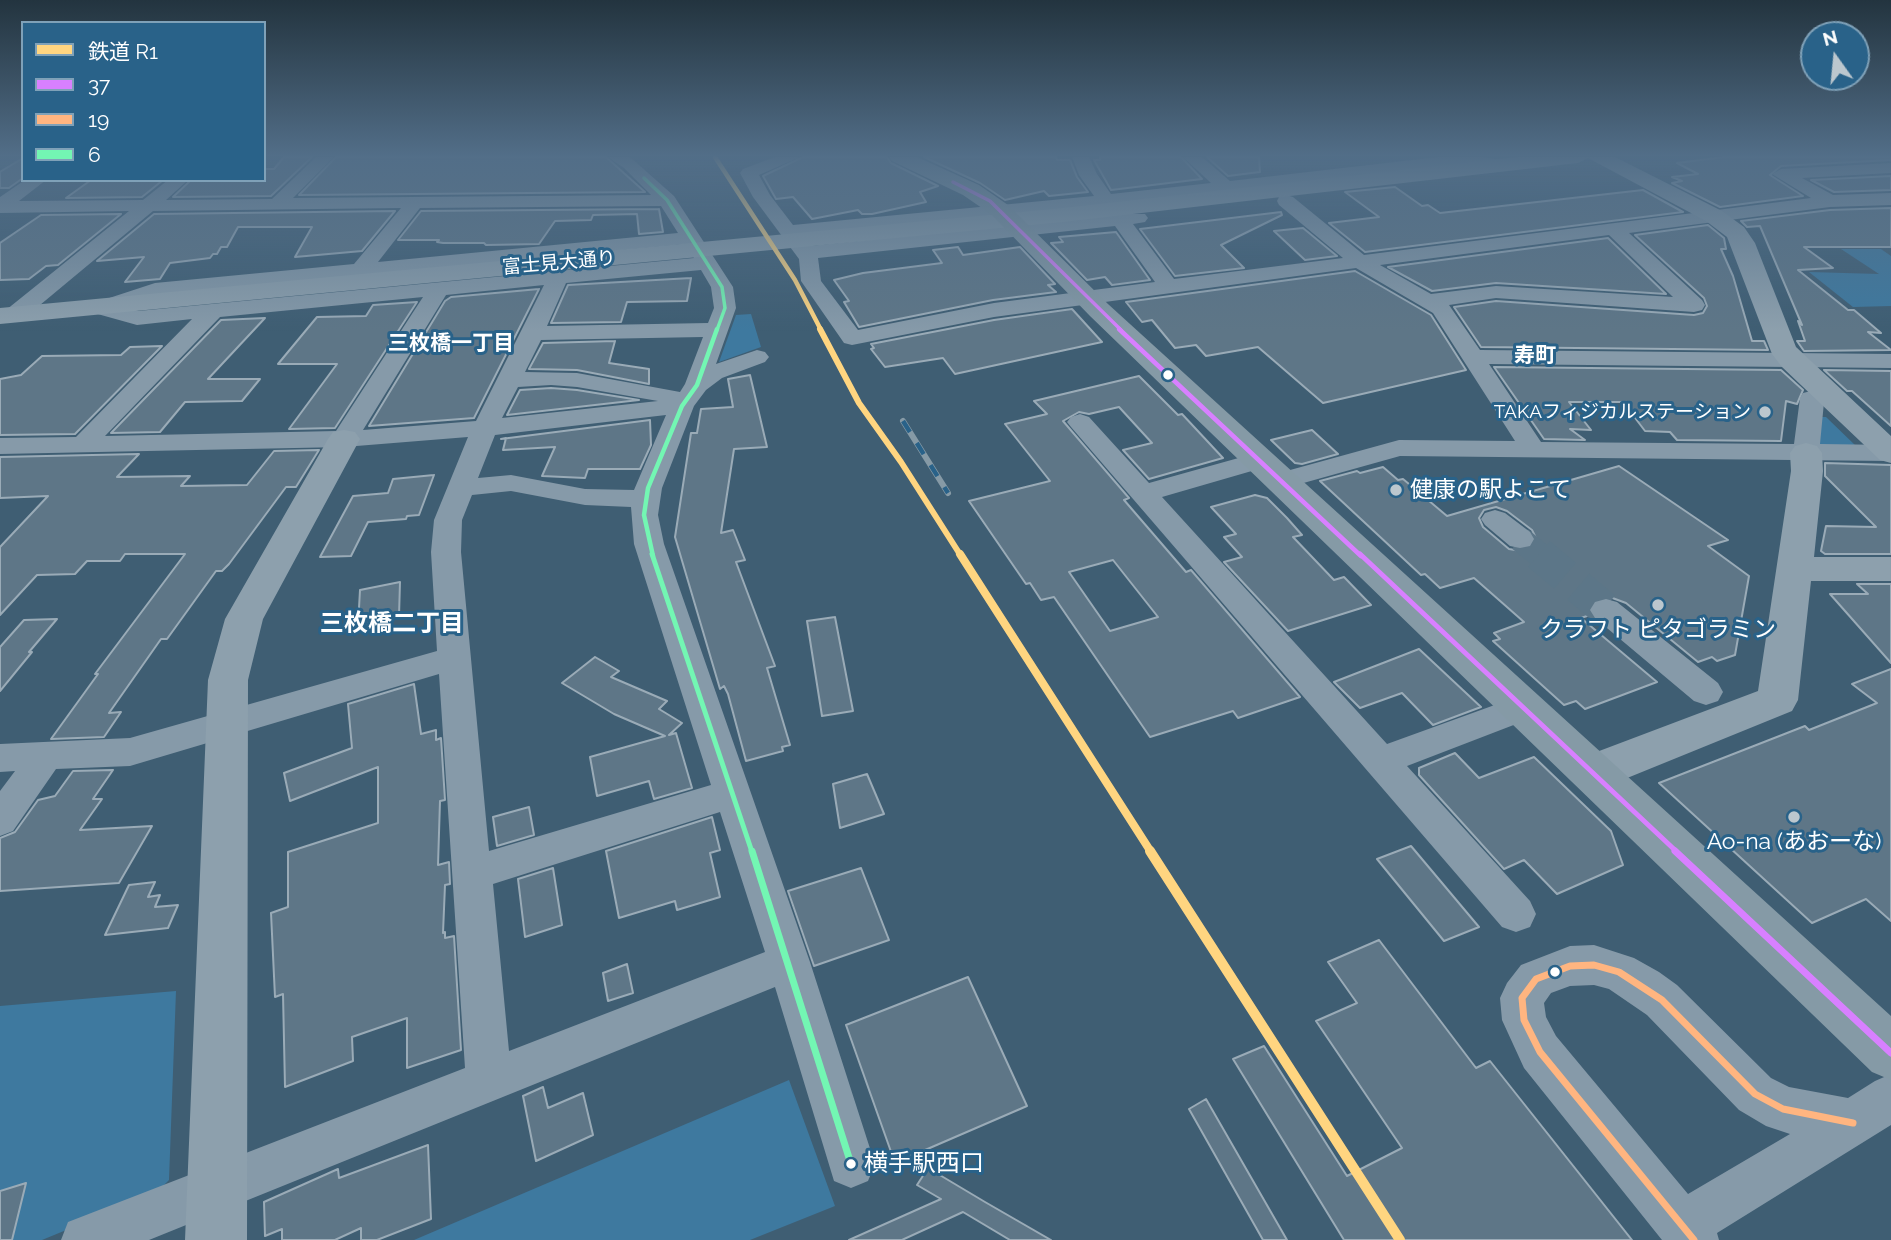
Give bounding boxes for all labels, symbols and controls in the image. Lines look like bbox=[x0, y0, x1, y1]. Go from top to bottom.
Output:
legend bbox=[21, 21, 266, 182]
north arrow bbox=[1800, 21, 1870, 91]
text: N bbox=[1820, 25, 1840, 50]
text: 鉄道 R1 bbox=[88, 39, 158, 64]
text: 37 bbox=[88, 72, 110, 97]
text: 19 bbox=[88, 107, 109, 132]
text: 6 bbox=[88, 142, 101, 167]
street label: 富士見大通り bbox=[501, 247, 617, 279]
district label: 三枚橋一丁目 bbox=[388, 331, 514, 357]
district label: 寿町 bbox=[1514, 343, 1556, 369]
unlabelled marker bbox=[1161, 368, 1175, 382]
place label: TAKAフィジカルステーション bbox=[1494, 401, 1751, 423]
marker: TAKAフィジカルステーション bbox=[1757, 404, 1773, 420]
place label: 健康の駅よこて bbox=[1410, 476, 1571, 504]
marker: 健康の駅よこて bbox=[1388, 482, 1404, 498]
marker: クラフト ピタゴラミン bbox=[1650, 597, 1666, 613]
district label: 三枚橋二丁目 bbox=[320, 610, 464, 638]
place label: クラフト ピタゴラミン bbox=[1540, 616, 1776, 644]
marker: Ao-na (あおーな) bbox=[1786, 809, 1802, 825]
place label: Ao-na (あおーな) bbox=[1707, 828, 1881, 856]
unlabelled marker bbox=[1548, 965, 1562, 979]
place label: 横手駅西口 bbox=[864, 1150, 984, 1178]
marker: 横手駅西口 bbox=[844, 1157, 858, 1171]

